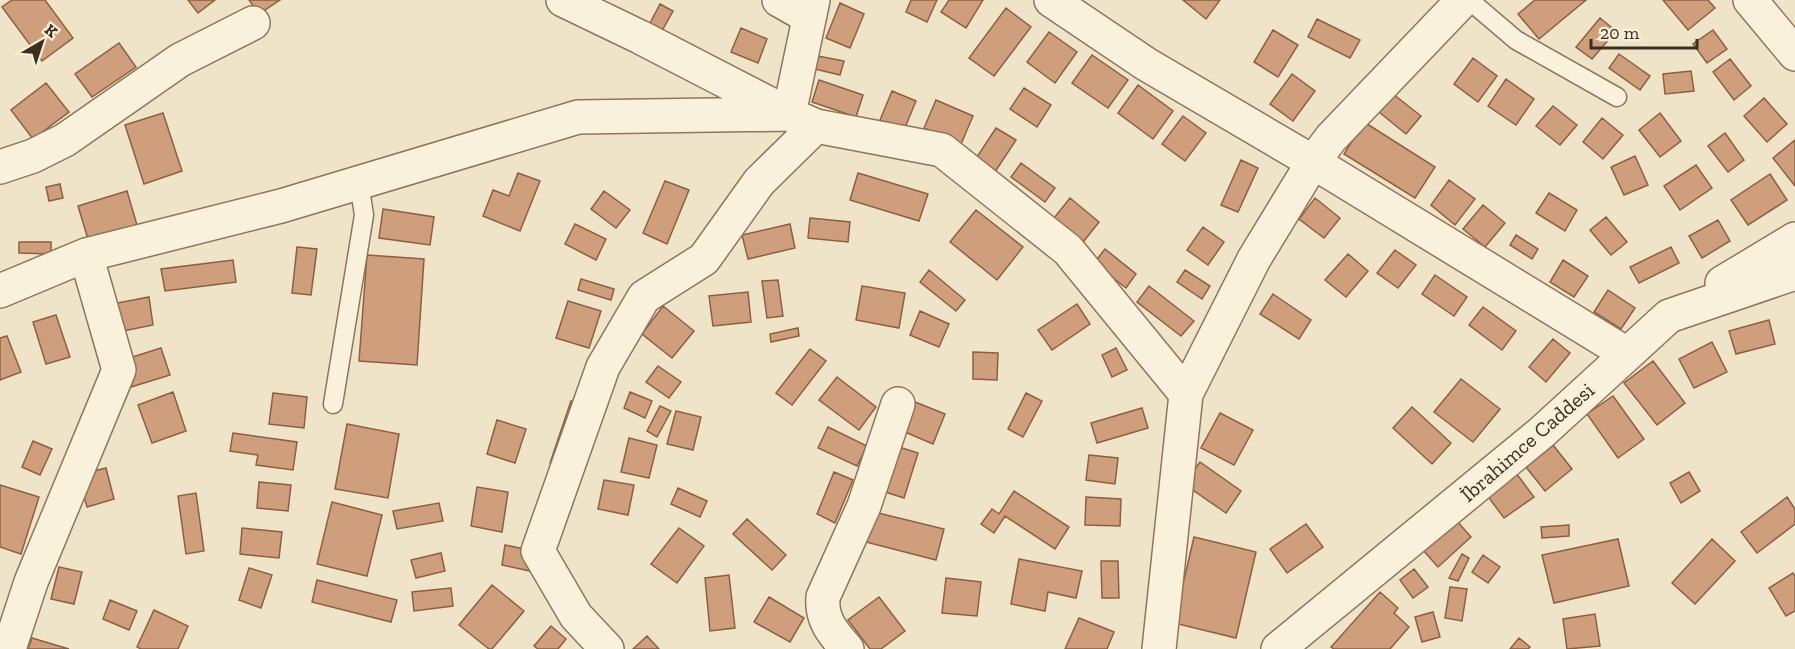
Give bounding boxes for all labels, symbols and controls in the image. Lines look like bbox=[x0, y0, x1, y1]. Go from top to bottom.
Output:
north arrow bbox=[12, 12, 72, 72]
scale bar bbox=[1591, 12, 1698, 50]
text: K bbox=[41, 20, 61, 42]
text: 20 m bbox=[1600, 22, 1640, 44]
street label: İbrahimce Caddesi bbox=[1455, 377, 1599, 507]

